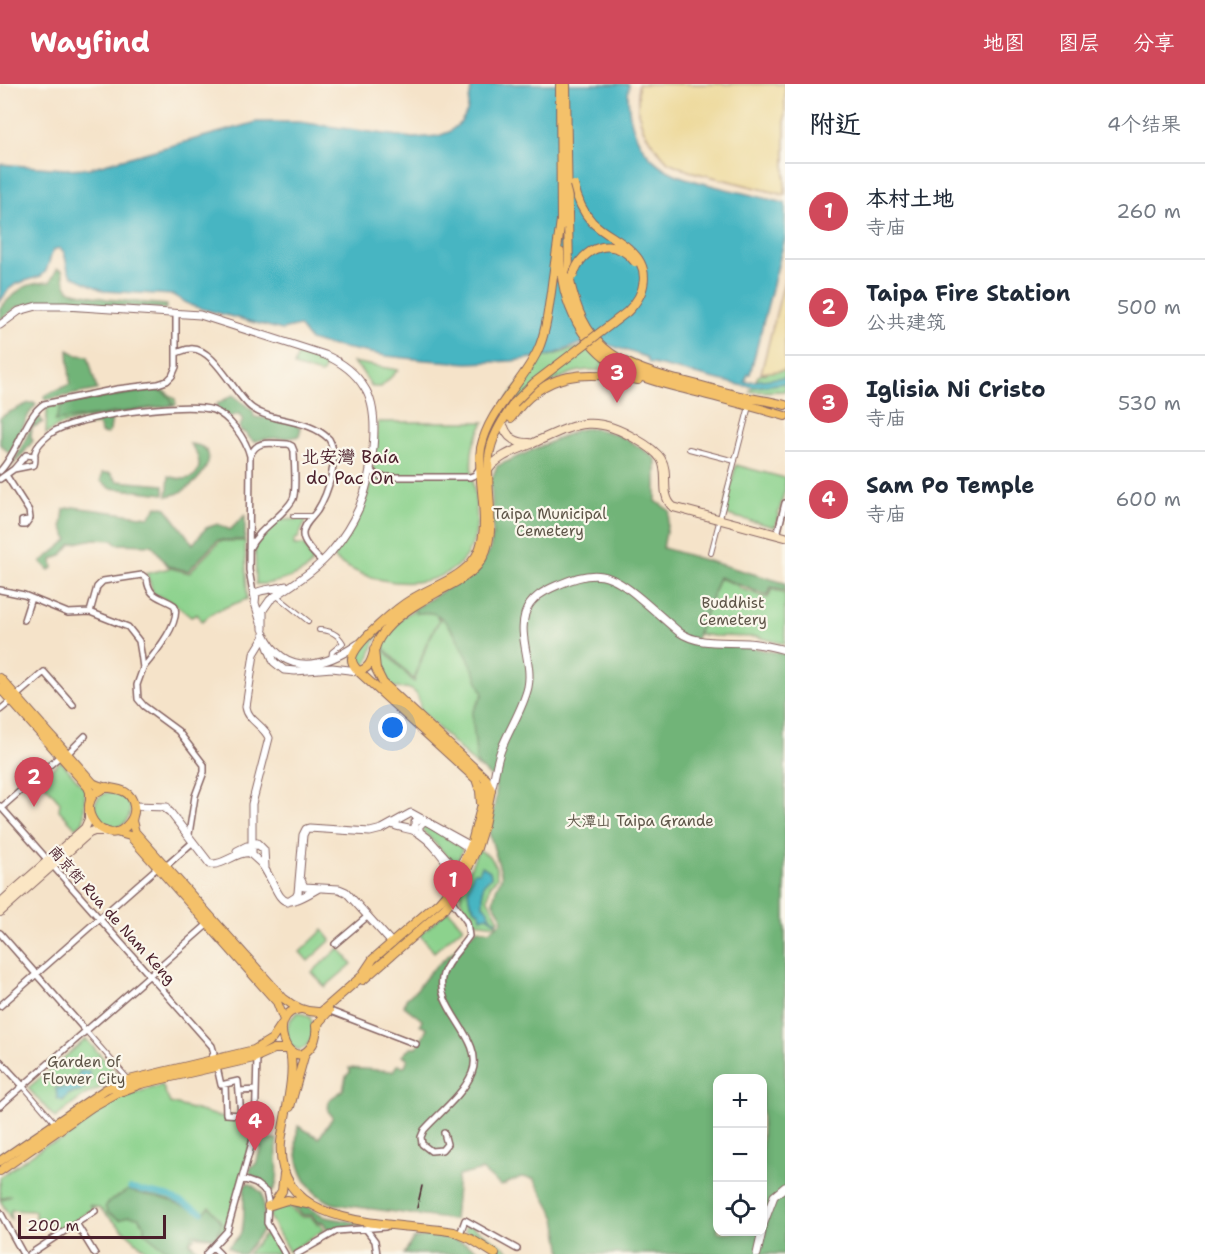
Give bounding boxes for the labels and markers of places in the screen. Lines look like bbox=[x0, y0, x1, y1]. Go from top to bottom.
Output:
pin: 3 bbox=[598, 354, 636, 403]
pin: 2 bbox=[15, 758, 54, 807]
pin: 1 bbox=[434, 860, 472, 910]
pin: 4 bbox=[236, 1102, 274, 1151]

